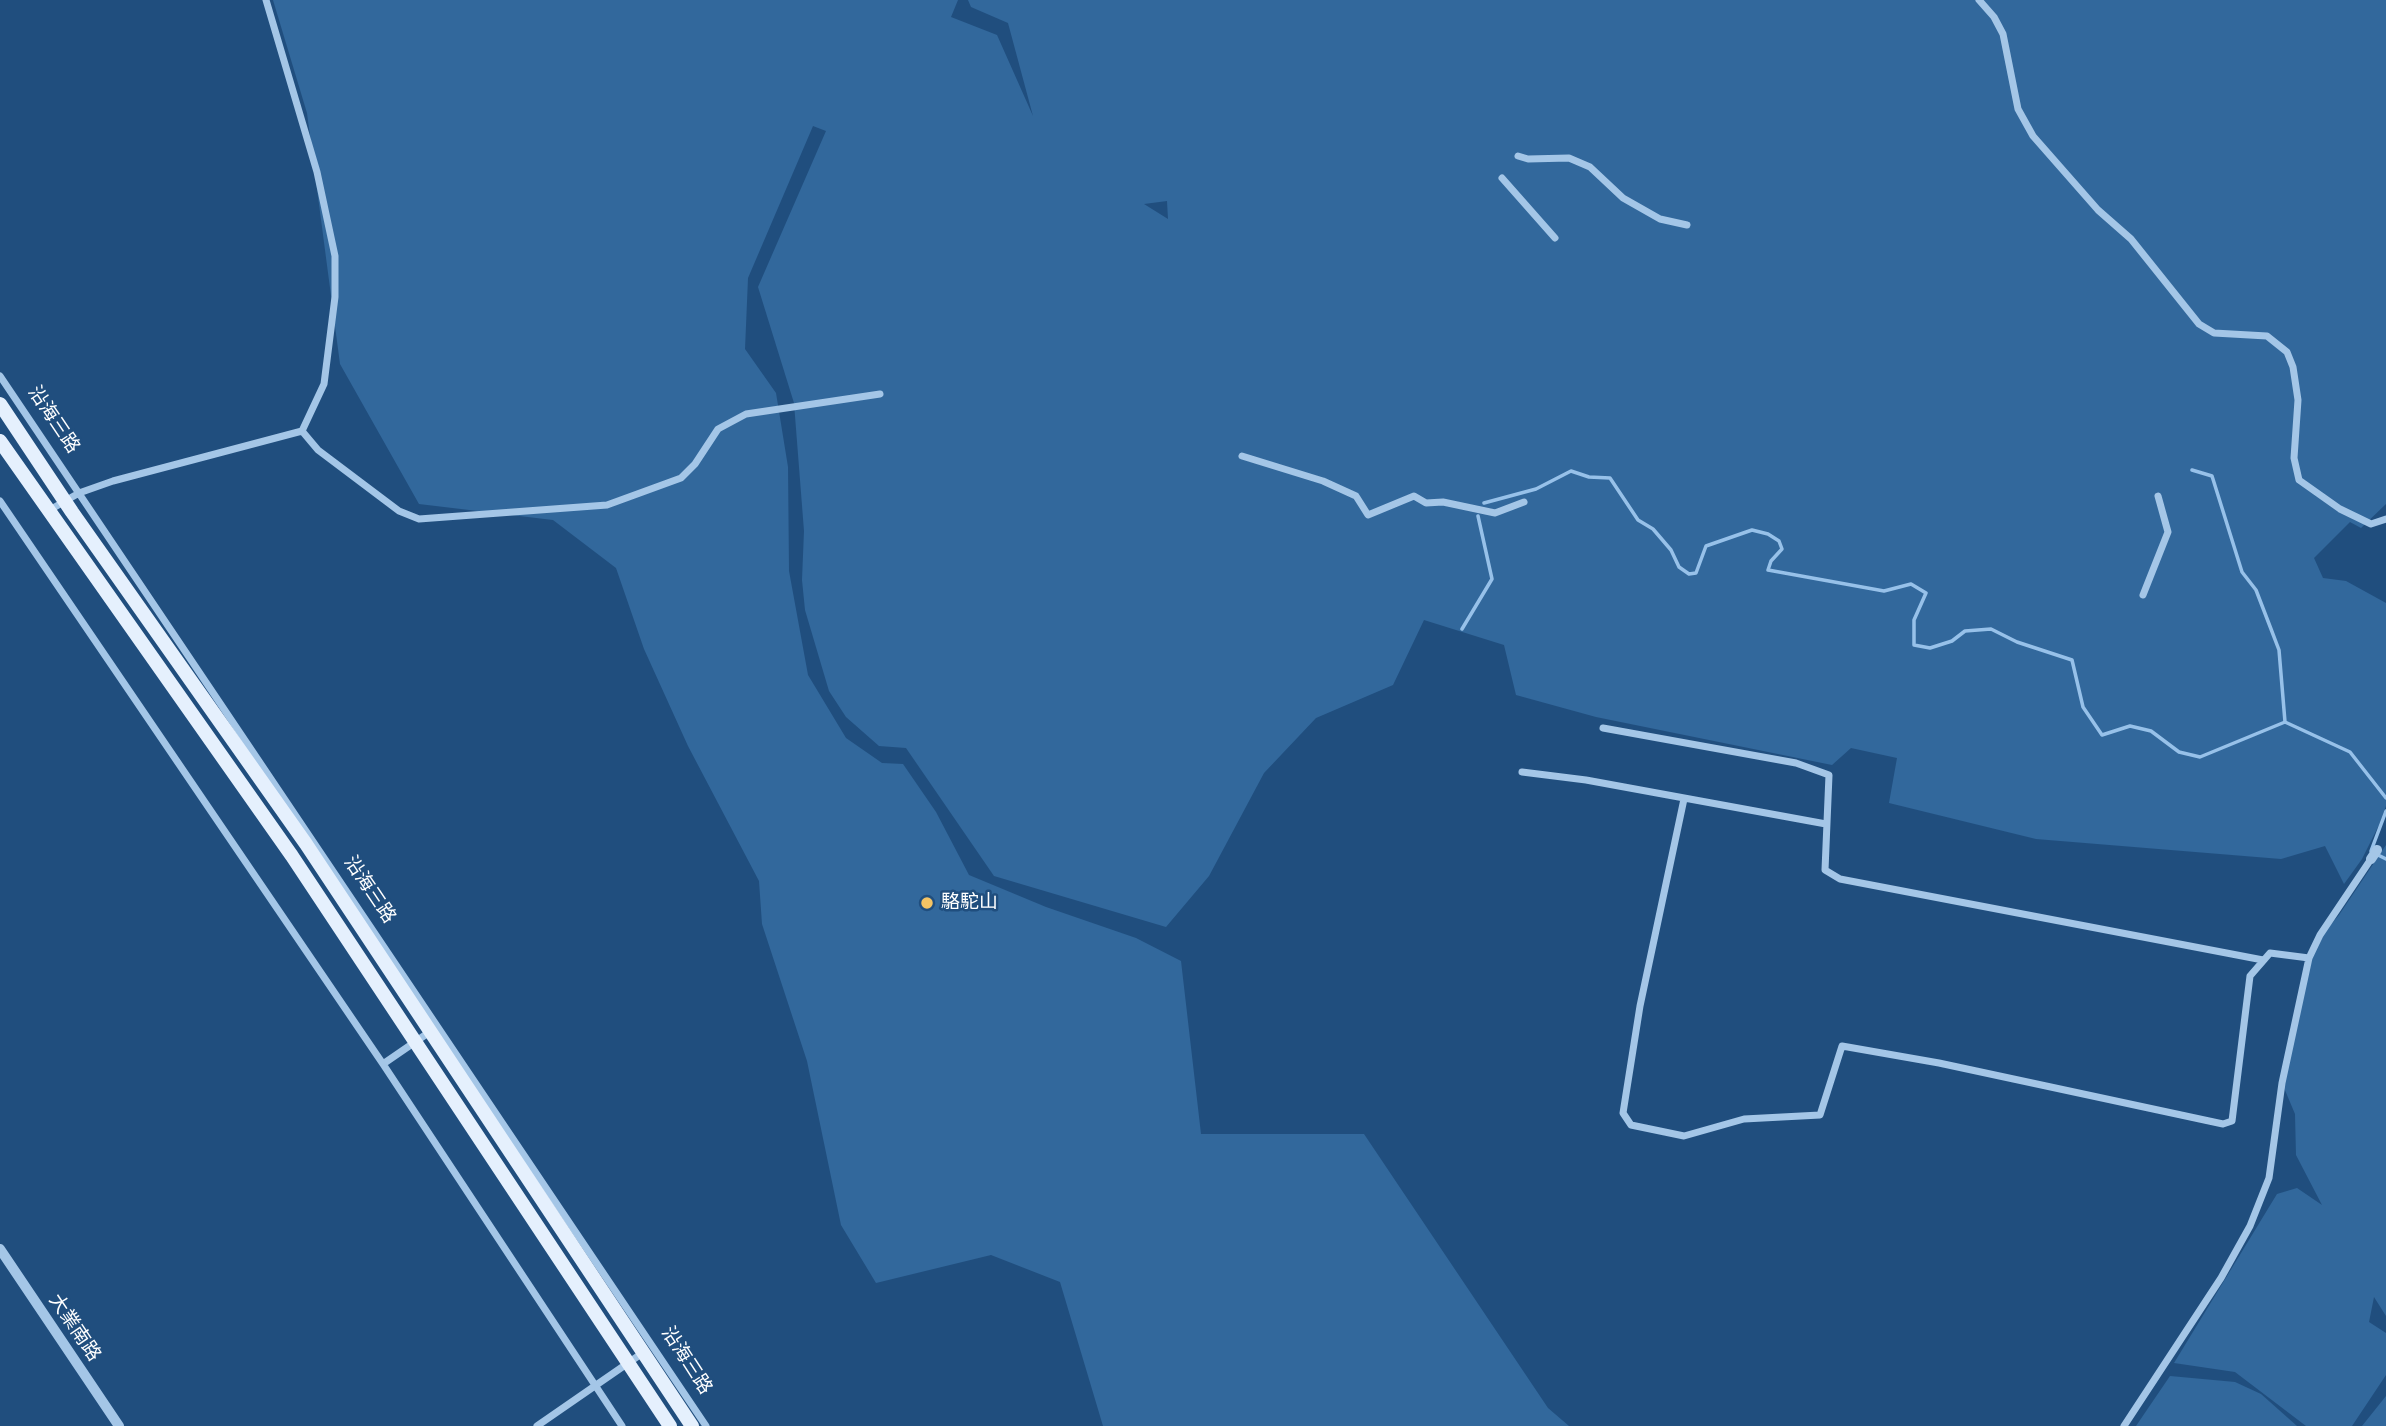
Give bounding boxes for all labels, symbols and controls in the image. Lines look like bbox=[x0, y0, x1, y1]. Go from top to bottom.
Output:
street label: 沿海三路 bbox=[22, 382, 84, 458]
street label: 沿海三路 bbox=[338, 852, 400, 928]
place label: 駱駝山 bbox=[941, 892, 998, 914]
marker: 駱駝山 bbox=[919, 895, 935, 911]
street label: 大業南路 bbox=[43, 1290, 105, 1366]
street label: 沿海三路 bbox=[656, 1323, 716, 1399]

